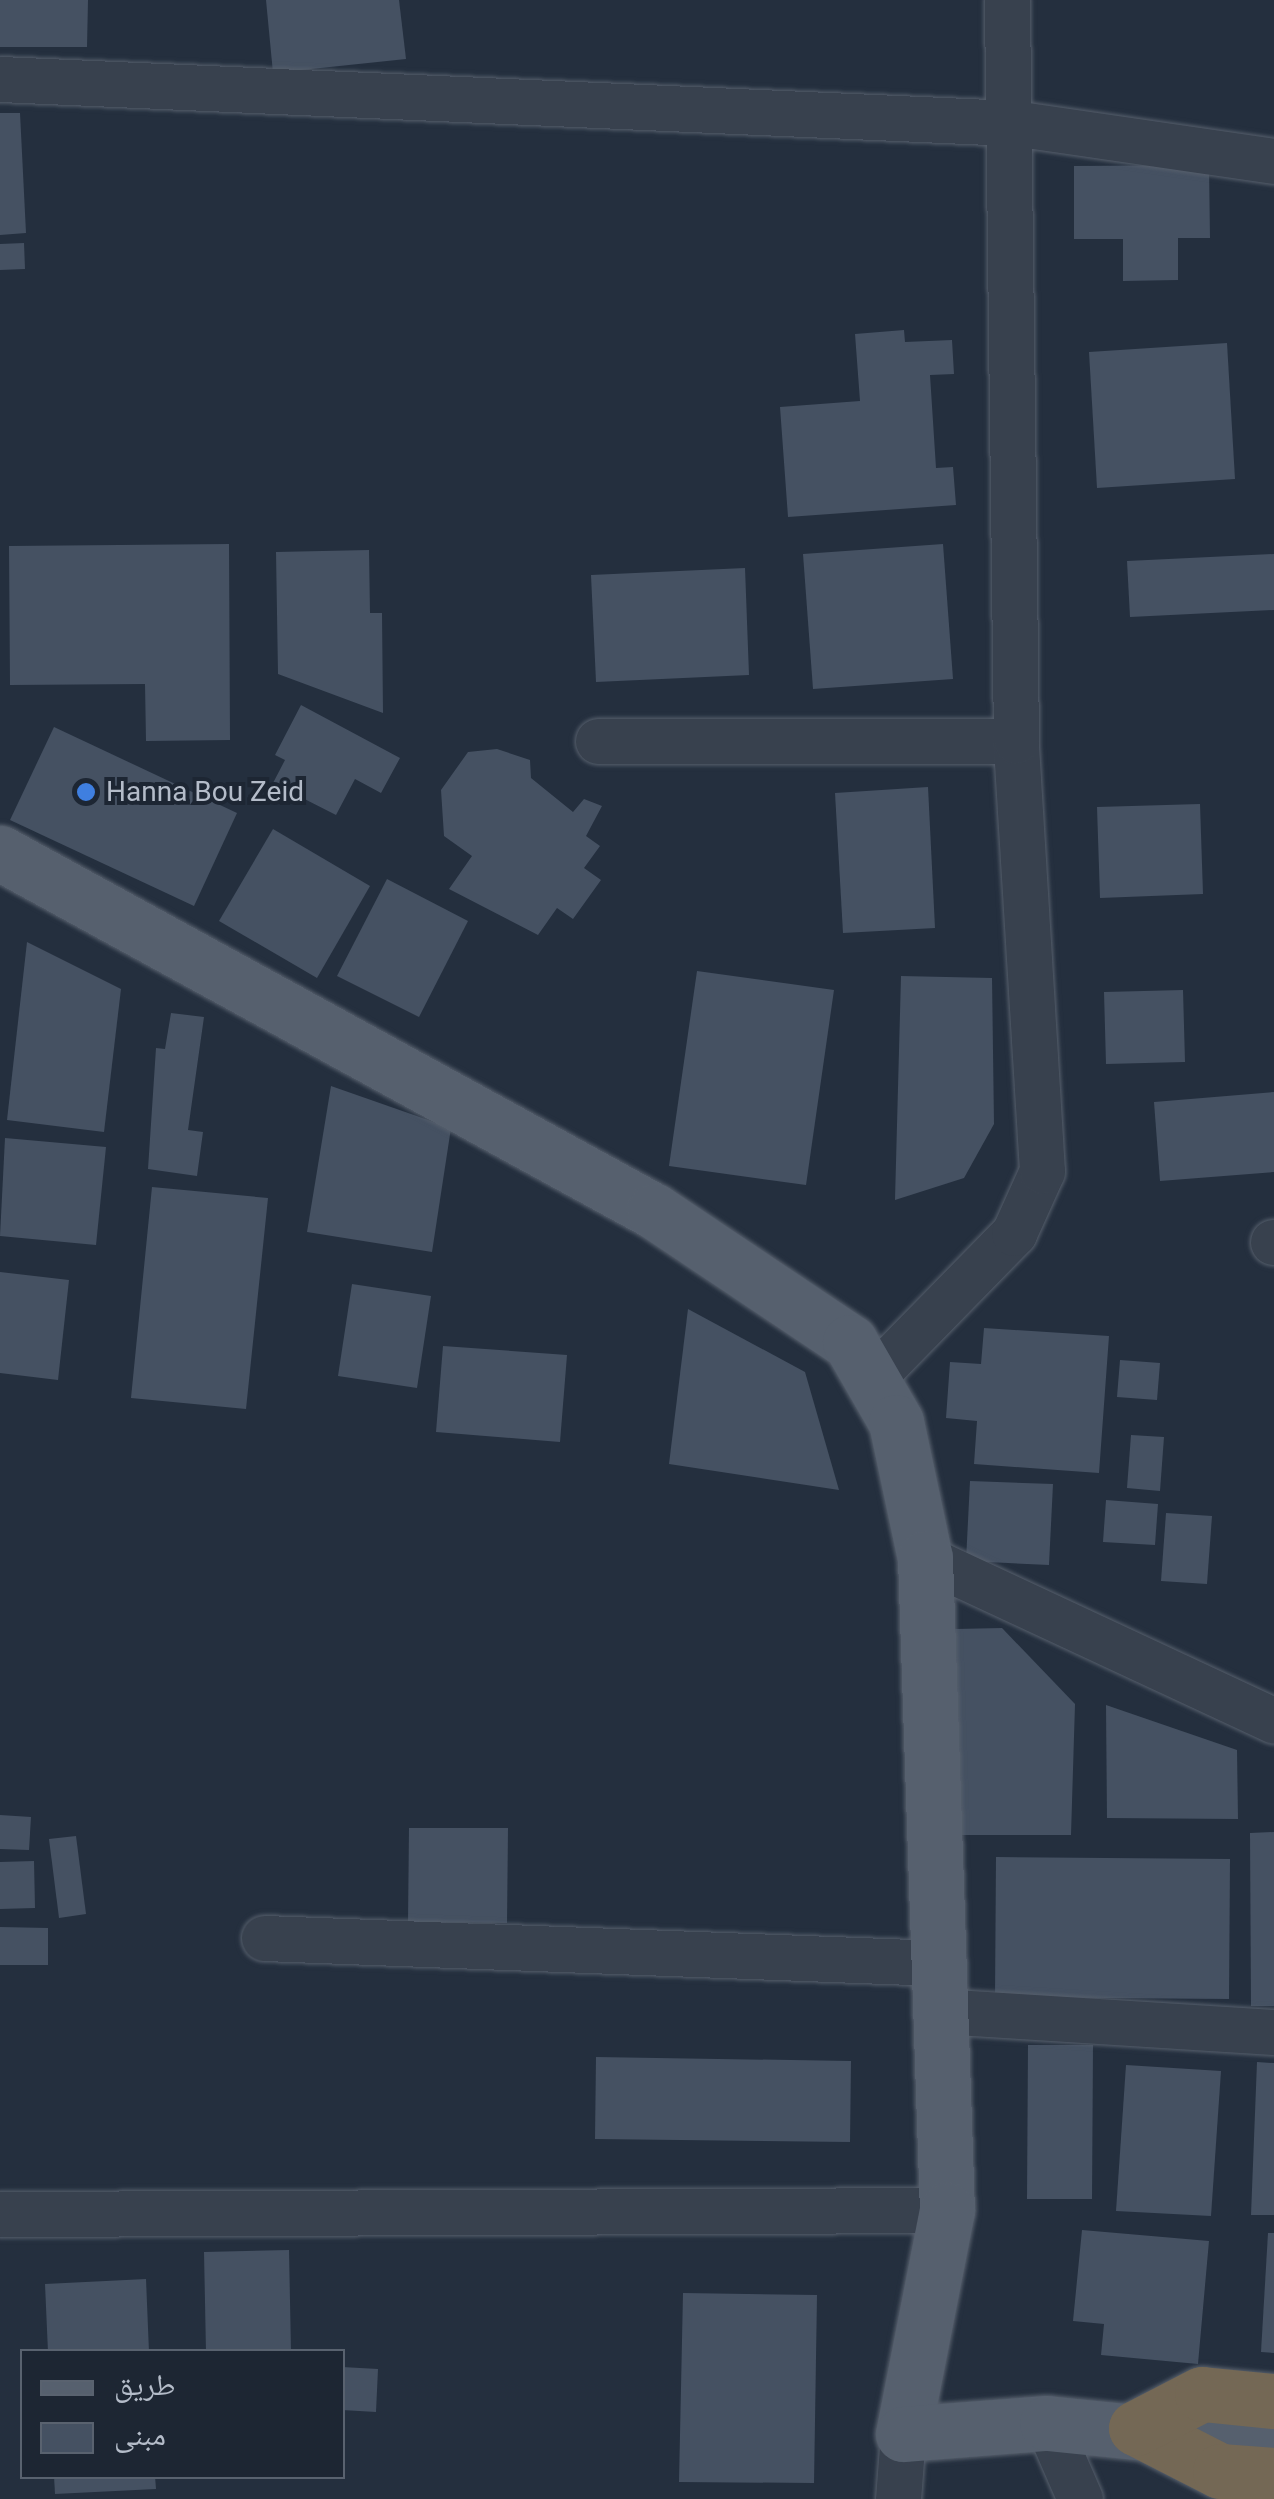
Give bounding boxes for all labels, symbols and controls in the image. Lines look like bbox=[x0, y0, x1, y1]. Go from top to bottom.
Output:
place label: Hanna Bou Zeid bbox=[106, 775, 304, 809]
marker: Hanna Bou Zeid bbox=[75, 781, 97, 803]
legend bbox=[20, 2349, 345, 2479]
text: طريق bbox=[114, 2367, 175, 2402]
text: مبنى bbox=[114, 2417, 166, 2452]

